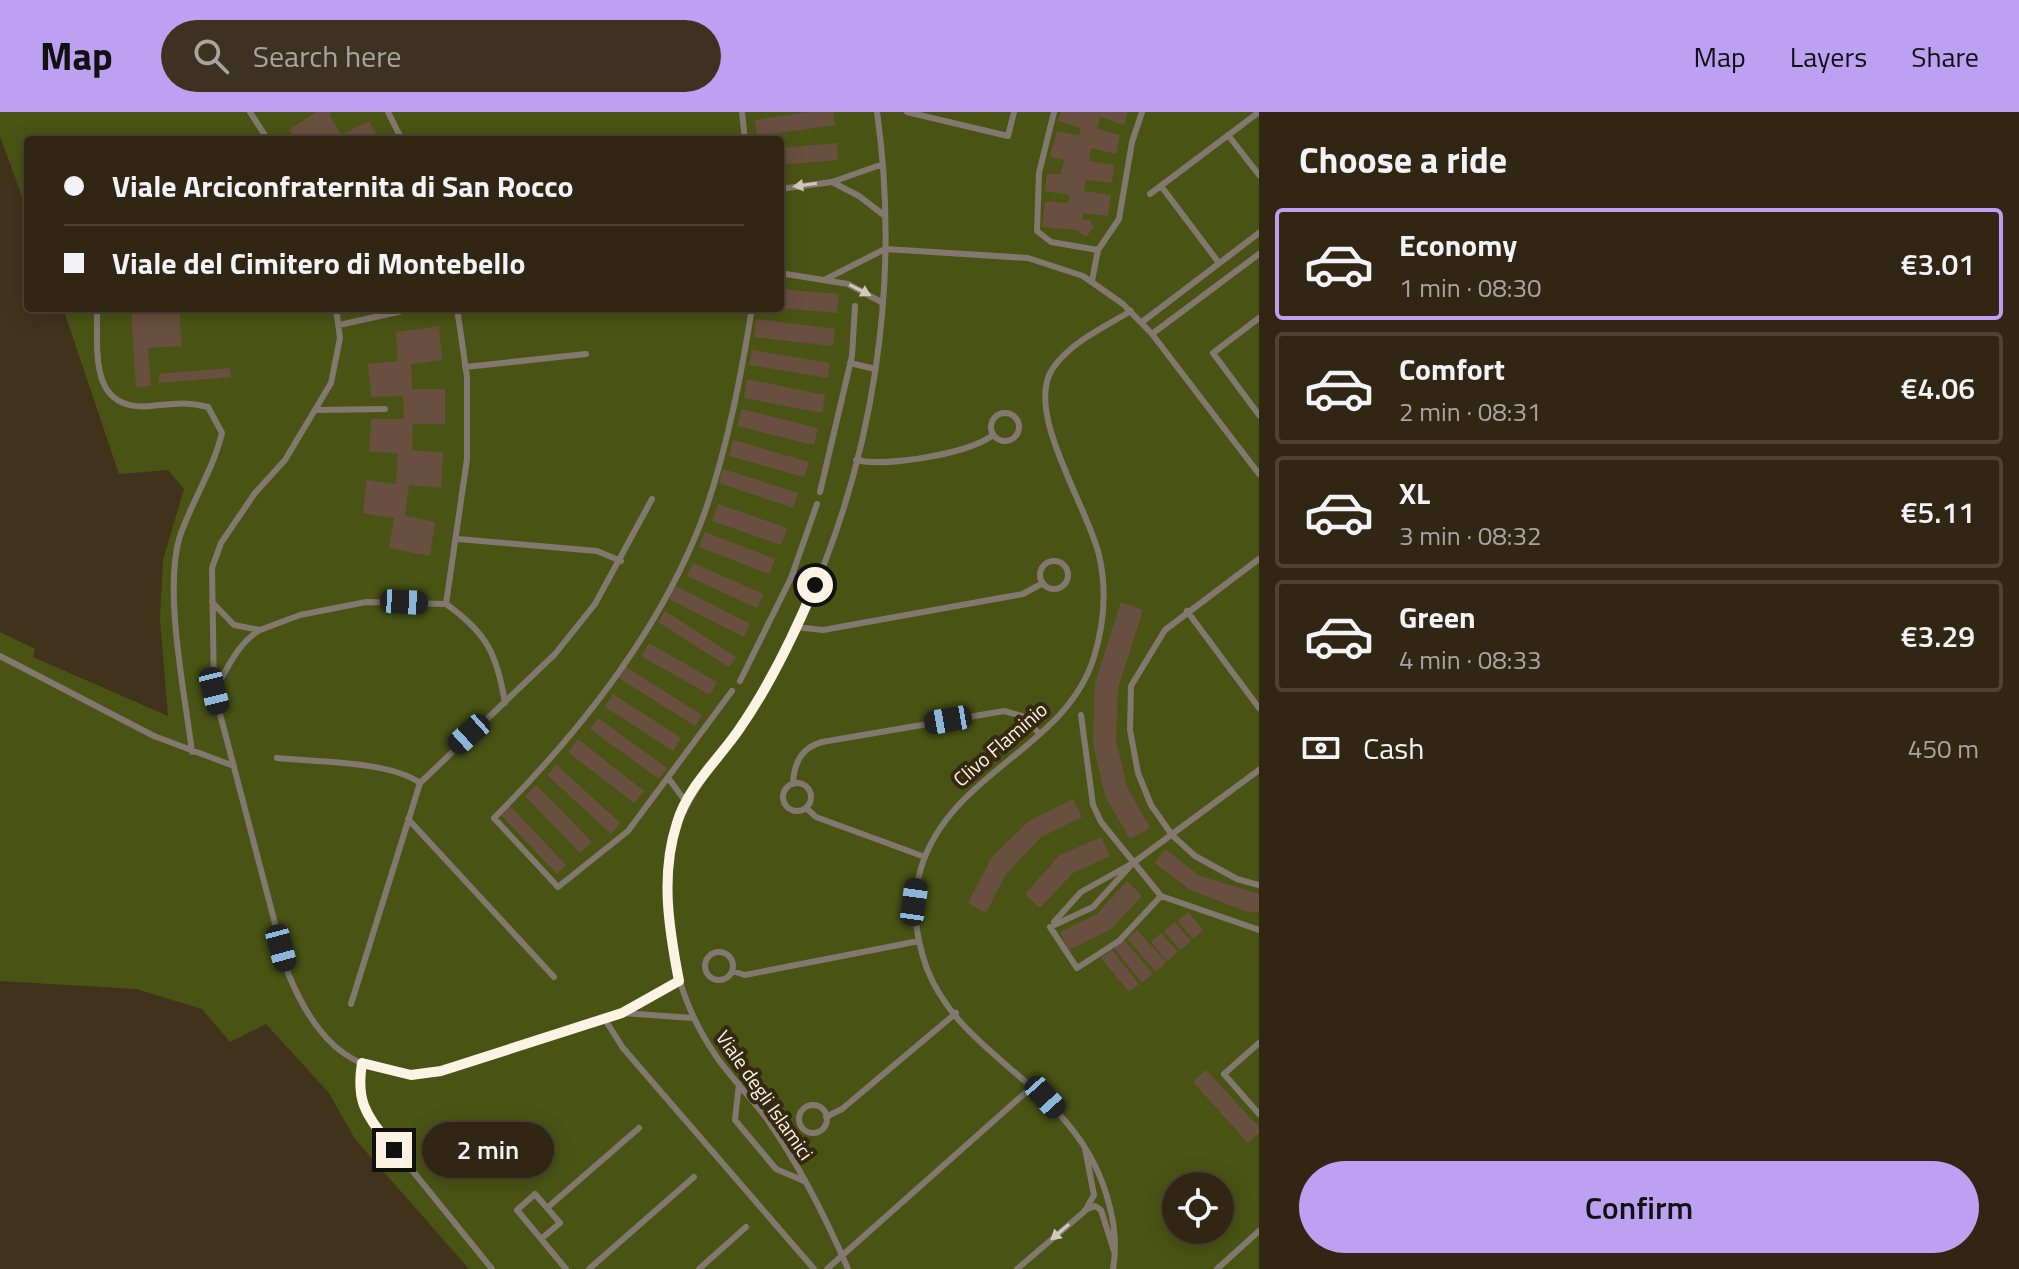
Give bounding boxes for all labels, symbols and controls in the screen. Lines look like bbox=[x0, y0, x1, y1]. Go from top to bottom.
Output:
search box bbox=[161, 20, 721, 92]
text: Map bbox=[40, 27, 113, 85]
text: Search here bbox=[253, 33, 402, 79]
icon: search bbox=[189, 34, 233, 78]
text: Map bbox=[1693, 35, 1746, 78]
text: Layers bbox=[1790, 35, 1867, 78]
text: Share bbox=[1911, 35, 1979, 78]
text: Choose a ride bbox=[1299, 132, 1507, 187]
text: Viale Arciconfraternita di San Rocco bbox=[112, 163, 574, 209]
one-way arrow bbox=[792, 179, 817, 192]
text: Economy bbox=[1399, 222, 1517, 268]
icon: car bbox=[1303, 228, 1375, 300]
text: Viale del Cimitero di Montebello bbox=[112, 240, 525, 286]
text: €3.01 bbox=[1901, 241, 1975, 287]
text: 1 min · 08:30 bbox=[1399, 268, 1542, 307]
one-way arrow bbox=[848, 284, 871, 297]
text: Comfort bbox=[1399, 346, 1505, 392]
icon: car bbox=[1303, 352, 1375, 424]
text: €4.06 bbox=[1901, 365, 1975, 411]
text: 2 min · 08:31 bbox=[1399, 392, 1542, 431]
text: XL bbox=[1399, 470, 1430, 516]
icon: car bbox=[1303, 476, 1375, 548]
text: €5.11 bbox=[1901, 489, 1975, 535]
text: 3 min · 08:32 bbox=[1399, 516, 1542, 555]
route start bbox=[797, 567, 833, 603]
car bbox=[379, 589, 429, 615]
text: Green bbox=[1399, 594, 1476, 640]
icon: car bbox=[1303, 600, 1375, 672]
text: €3.29 bbox=[1901, 613, 1975, 659]
text: 4 min · 08:33 bbox=[1399, 640, 1542, 679]
car bbox=[197, 665, 231, 717]
street label: Clivo Flaminio bbox=[946, 694, 1054, 794]
car bbox=[922, 704, 974, 736]
car bbox=[443, 709, 495, 759]
text: Cash bbox=[1363, 725, 1424, 771]
icon: cash bbox=[1299, 726, 1343, 770]
text: 450 m bbox=[1908, 729, 1979, 768]
car bbox=[899, 877, 929, 927]
car bbox=[263, 922, 299, 974]
street label: Viale degli Islamici bbox=[709, 1024, 821, 1166]
car bbox=[1020, 1071, 1070, 1123]
callout: 2 min bbox=[422, 1122, 554, 1178]
text: 2 min bbox=[457, 1130, 519, 1169]
route end bbox=[376, 1132, 412, 1168]
button: Confirm bbox=[1299, 1161, 1979, 1253]
map controls bbox=[1162, 1172, 1234, 1244]
button: locate bbox=[1162, 1172, 1234, 1244]
one-way arrow bbox=[1050, 1223, 1070, 1240]

